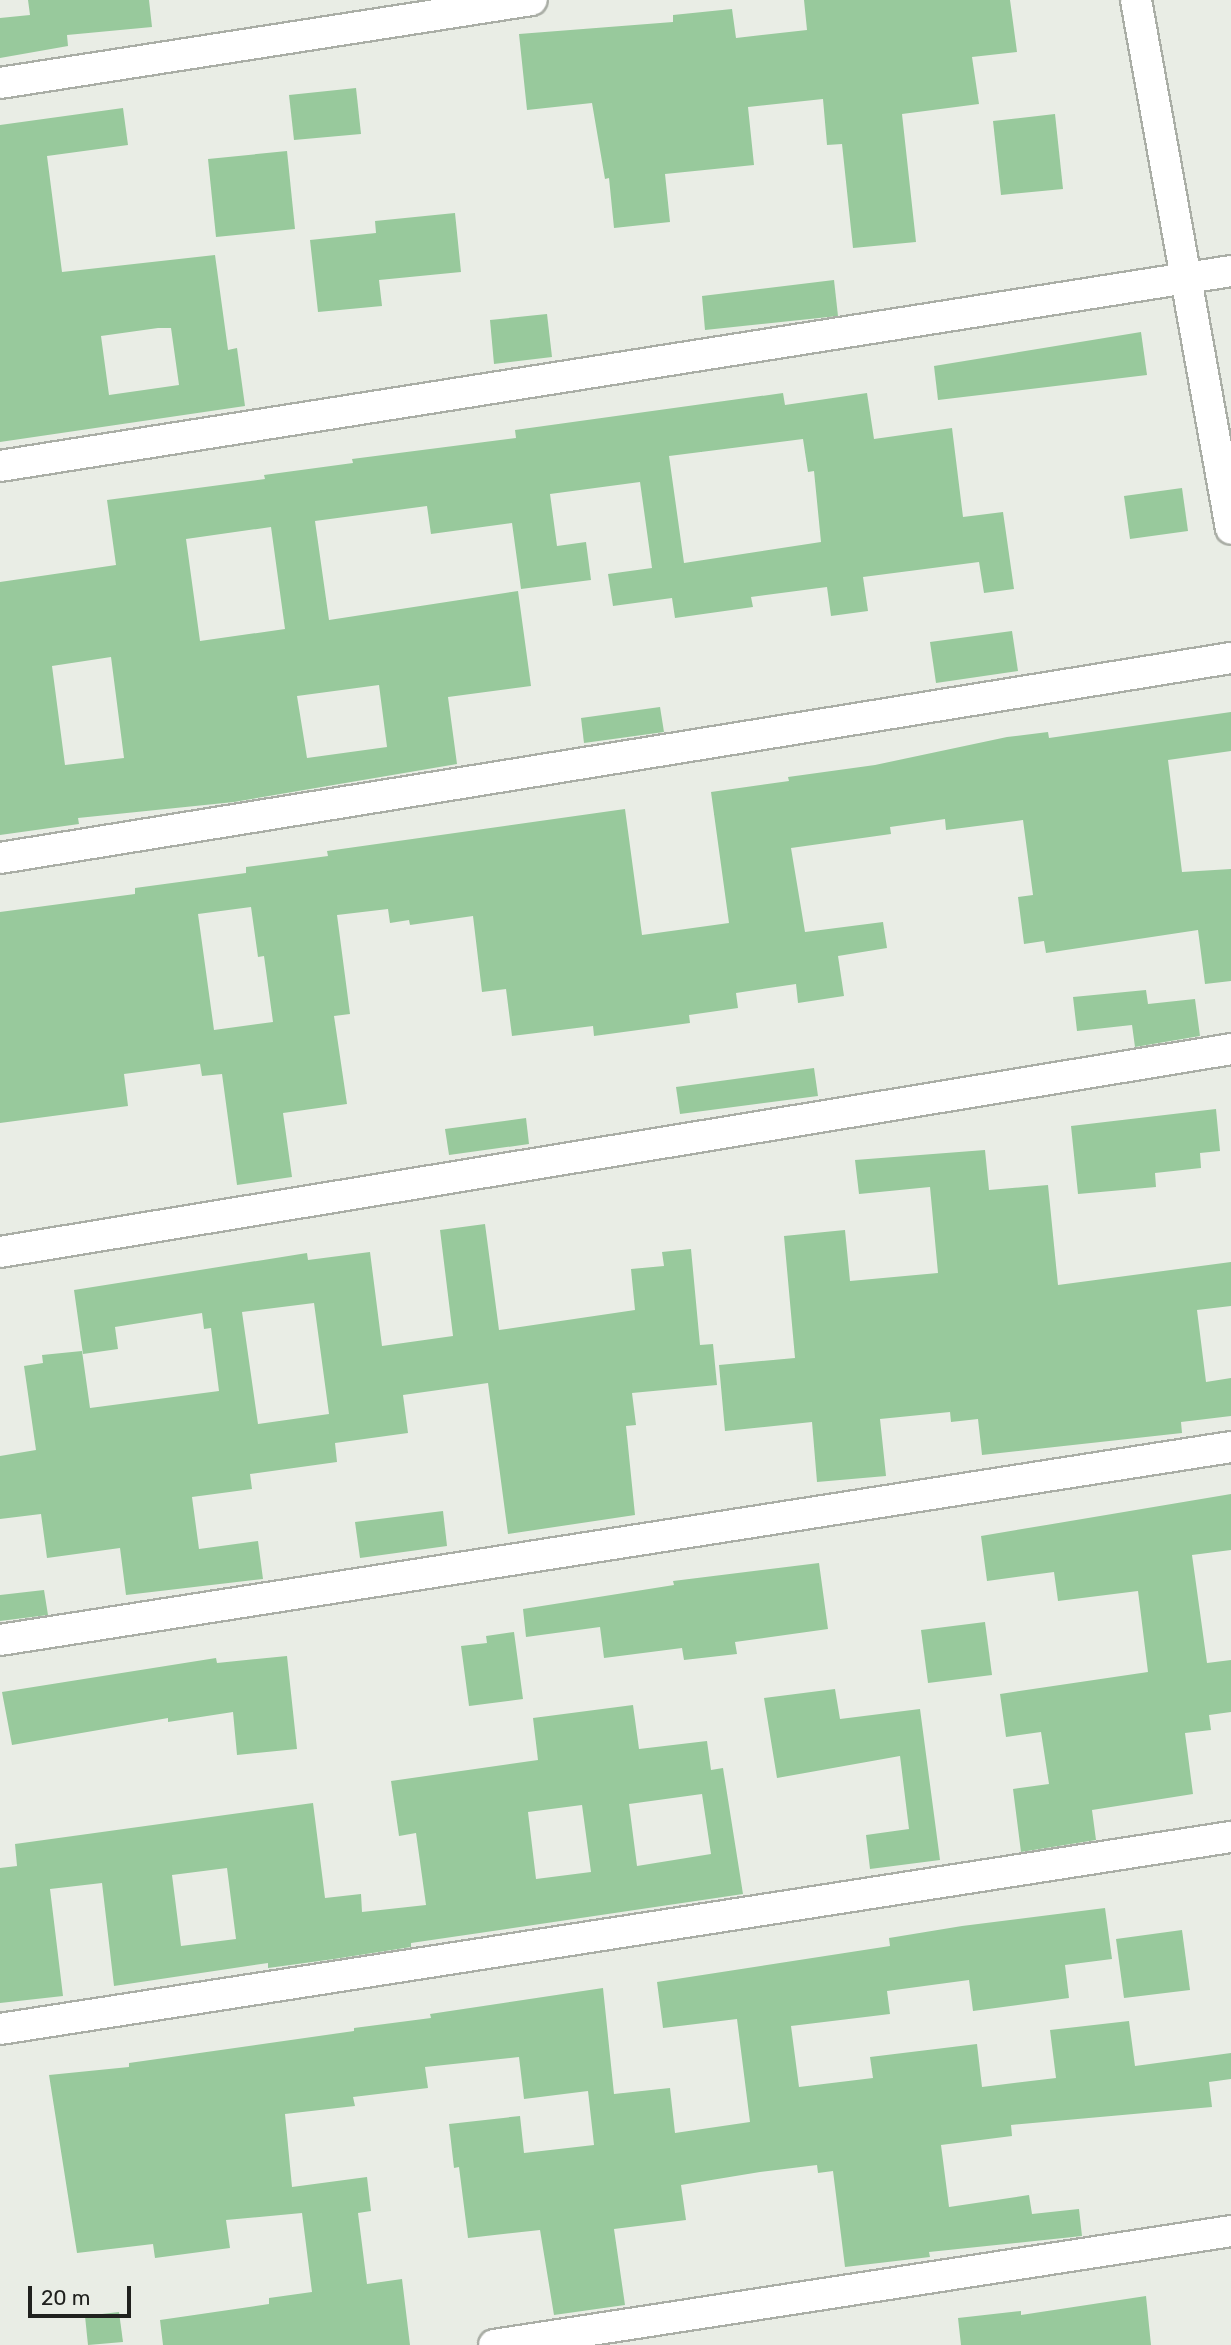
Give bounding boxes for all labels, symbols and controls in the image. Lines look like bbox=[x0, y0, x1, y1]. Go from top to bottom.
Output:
scale bar bbox=[32, 2272, 135, 2316]
text: 20 m bbox=[41, 2285, 90, 2310]

